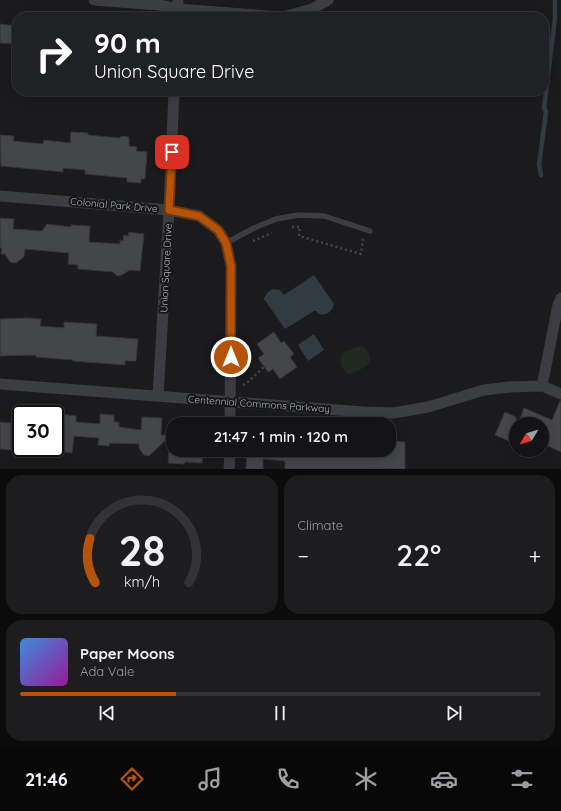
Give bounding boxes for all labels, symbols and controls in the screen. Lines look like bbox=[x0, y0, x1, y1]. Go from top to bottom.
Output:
text: 90 m bbox=[94, 25, 161, 60]
icon: right bbox=[28, 28, 80, 80]
text: Union Square Drive bbox=[94, 60, 254, 83]
pin bbox=[155, 135, 189, 169]
icon: arrive bbox=[161, 141, 183, 163]
street label: Colonial Park Drive bbox=[70, 195, 159, 215]
street label: Union Square Drive bbox=[157, 223, 175, 313]
position arrow bbox=[210, 336, 252, 378]
street label: Centennial Commons Parkway bbox=[188, 393, 330, 415]
speed limit sign: 30 bbox=[12, 405, 64, 457]
north arrow bbox=[509, 417, 549, 457]
map controls bbox=[509, 417, 549, 457]
text: 21:47 · 1 min · 120 m bbox=[214, 427, 348, 446]
text: Climate bbox=[298, 517, 343, 533]
text: 28 bbox=[119, 523, 165, 575]
text: 22° bbox=[396, 536, 441, 574]
text: − bbox=[298, 542, 309, 570]
text: + bbox=[529, 542, 541, 570]
text: km/h bbox=[124, 572, 160, 590]
text: Paper Moons bbox=[80, 644, 175, 663]
text: Ada Vale bbox=[80, 663, 134, 679]
icon: previous bbox=[96, 702, 118, 724]
icon: pause bbox=[269, 702, 291, 724]
icon: next bbox=[443, 702, 465, 724]
icon: directions bbox=[118, 765, 146, 793]
icon: music bbox=[196, 765, 224, 793]
icon: phone bbox=[274, 765, 302, 793]
icon: climate bbox=[352, 765, 380, 793]
icon: car bbox=[430, 765, 458, 793]
icon: filters bbox=[508, 765, 536, 793]
text: 21:46 bbox=[25, 768, 68, 791]

